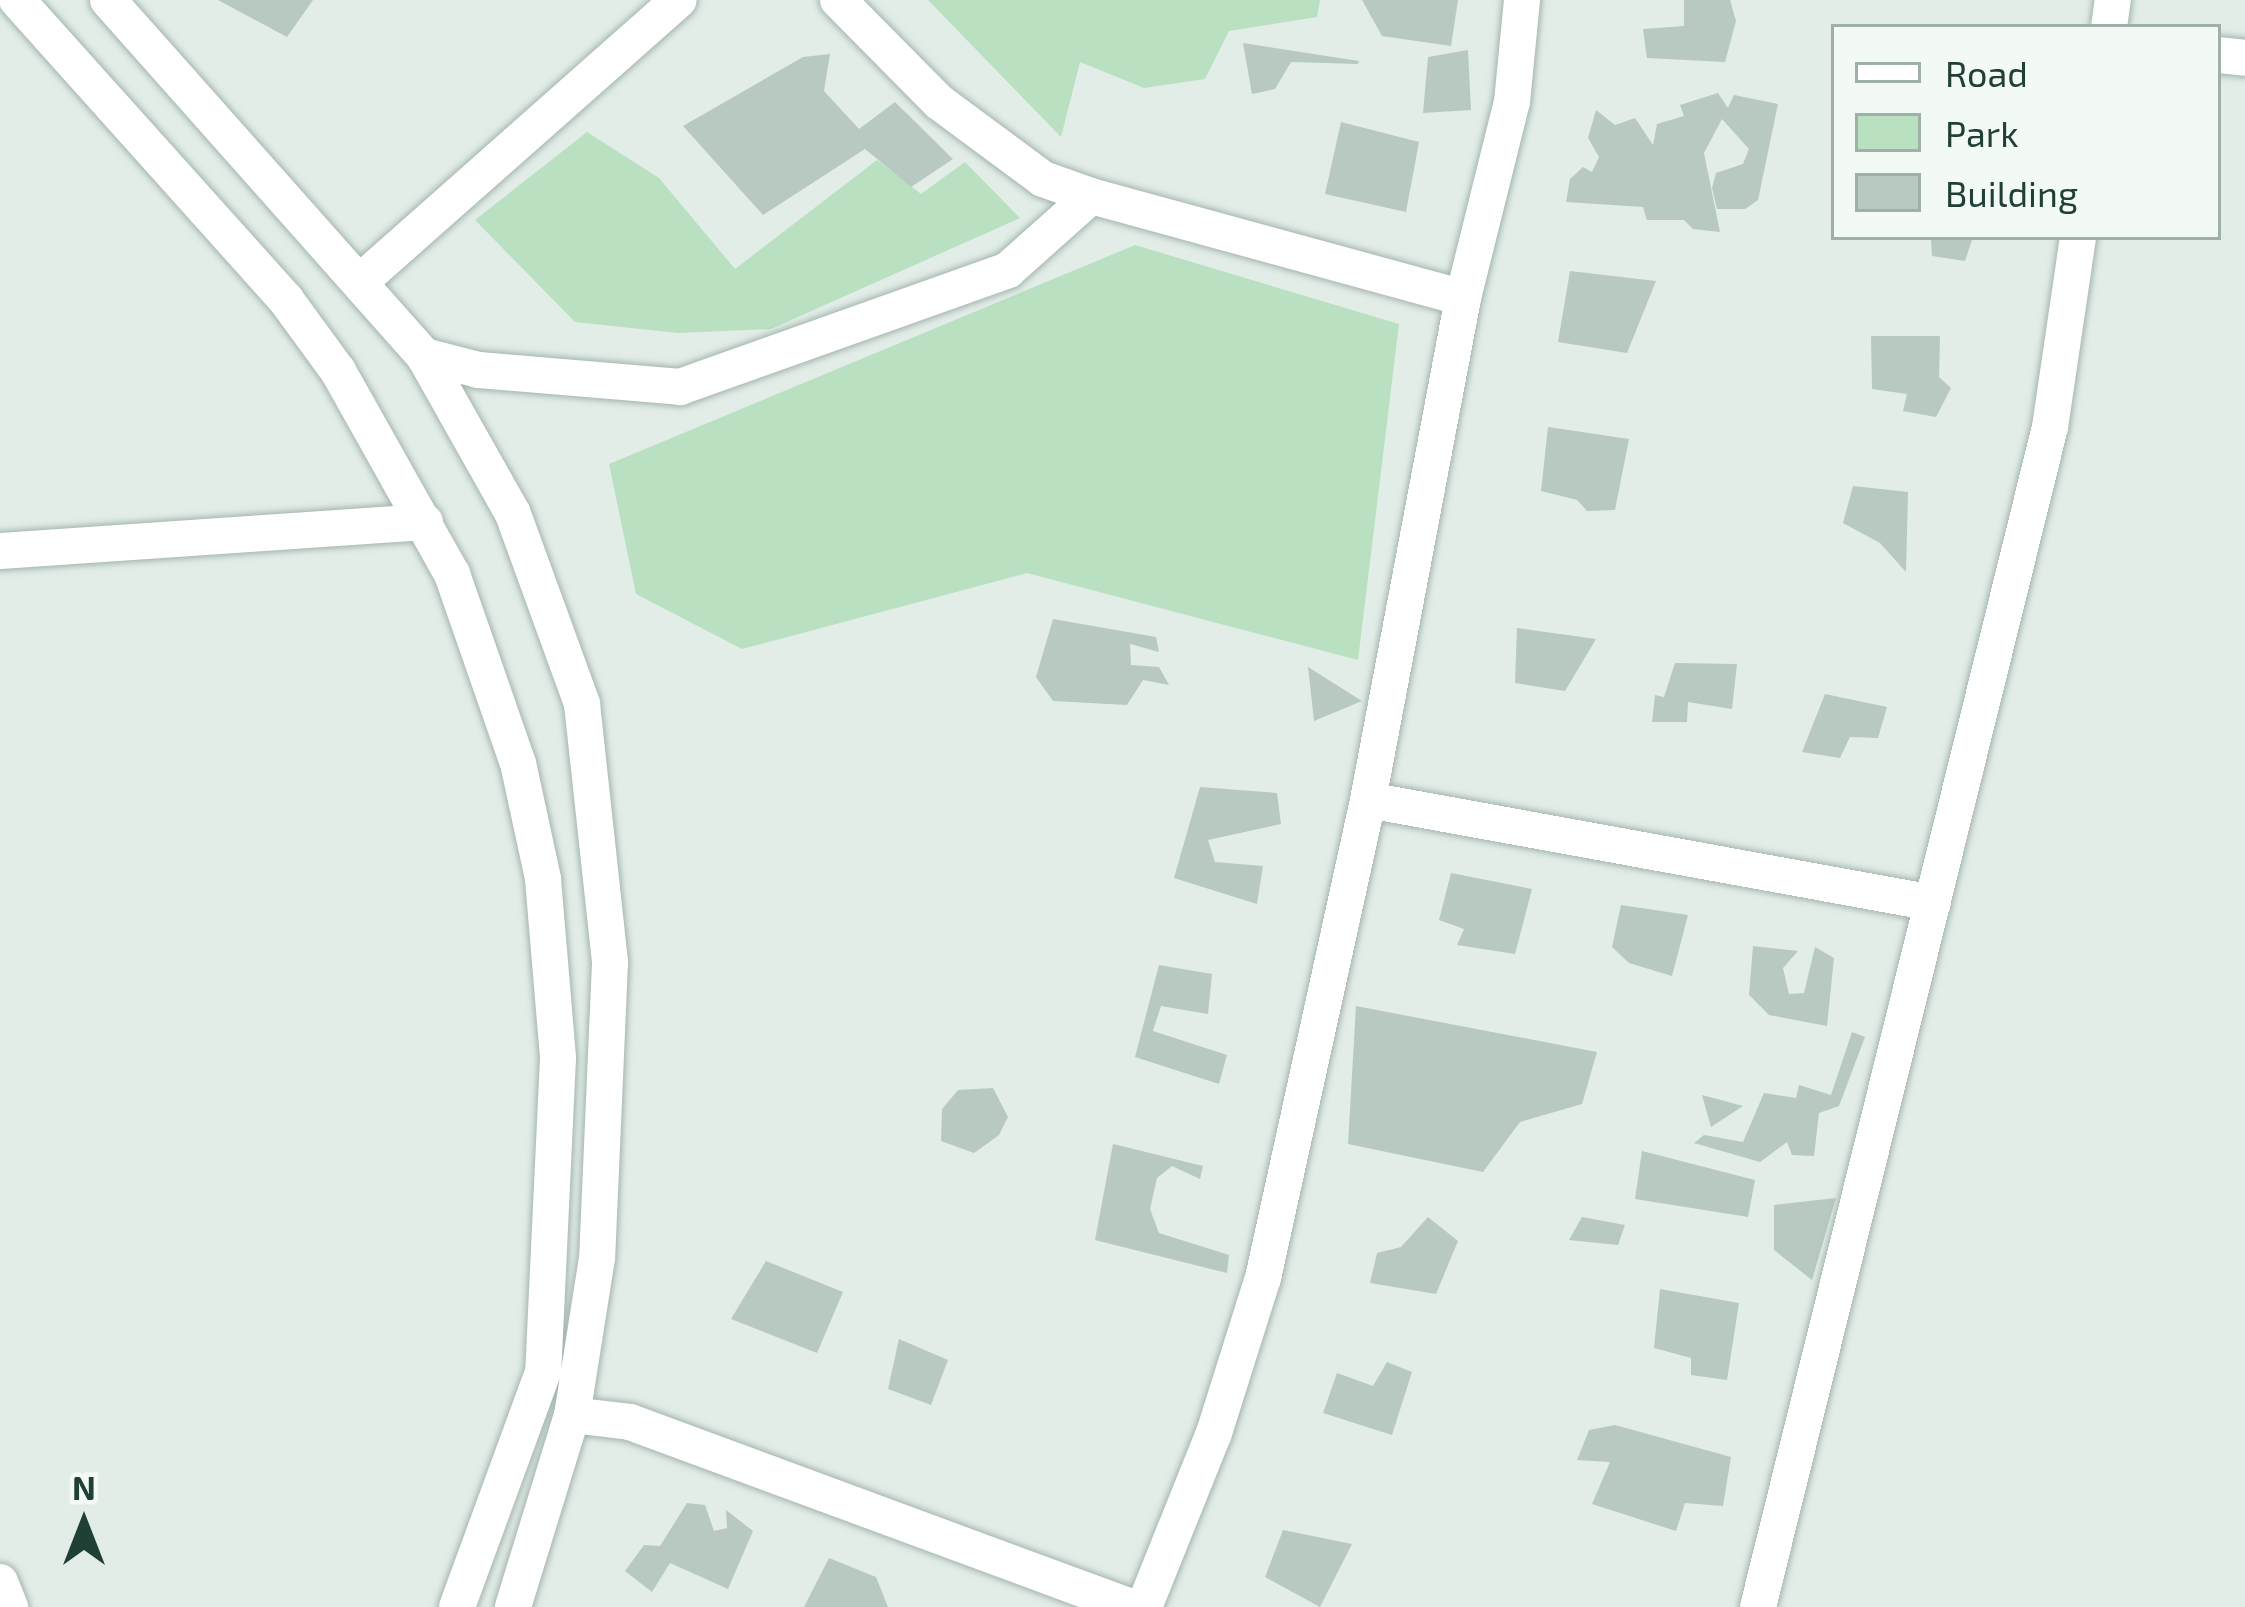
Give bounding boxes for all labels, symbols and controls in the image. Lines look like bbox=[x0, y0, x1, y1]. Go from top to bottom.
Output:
legend bbox=[1831, 24, 2221, 240]
text: Road bbox=[1945, 51, 2028, 94]
text: Park bbox=[1945, 111, 2019, 154]
text: Building bbox=[1945, 171, 2078, 214]
north arrow bbox=[24, 1463, 144, 1583]
text: N bbox=[72, 1467, 96, 1507]

